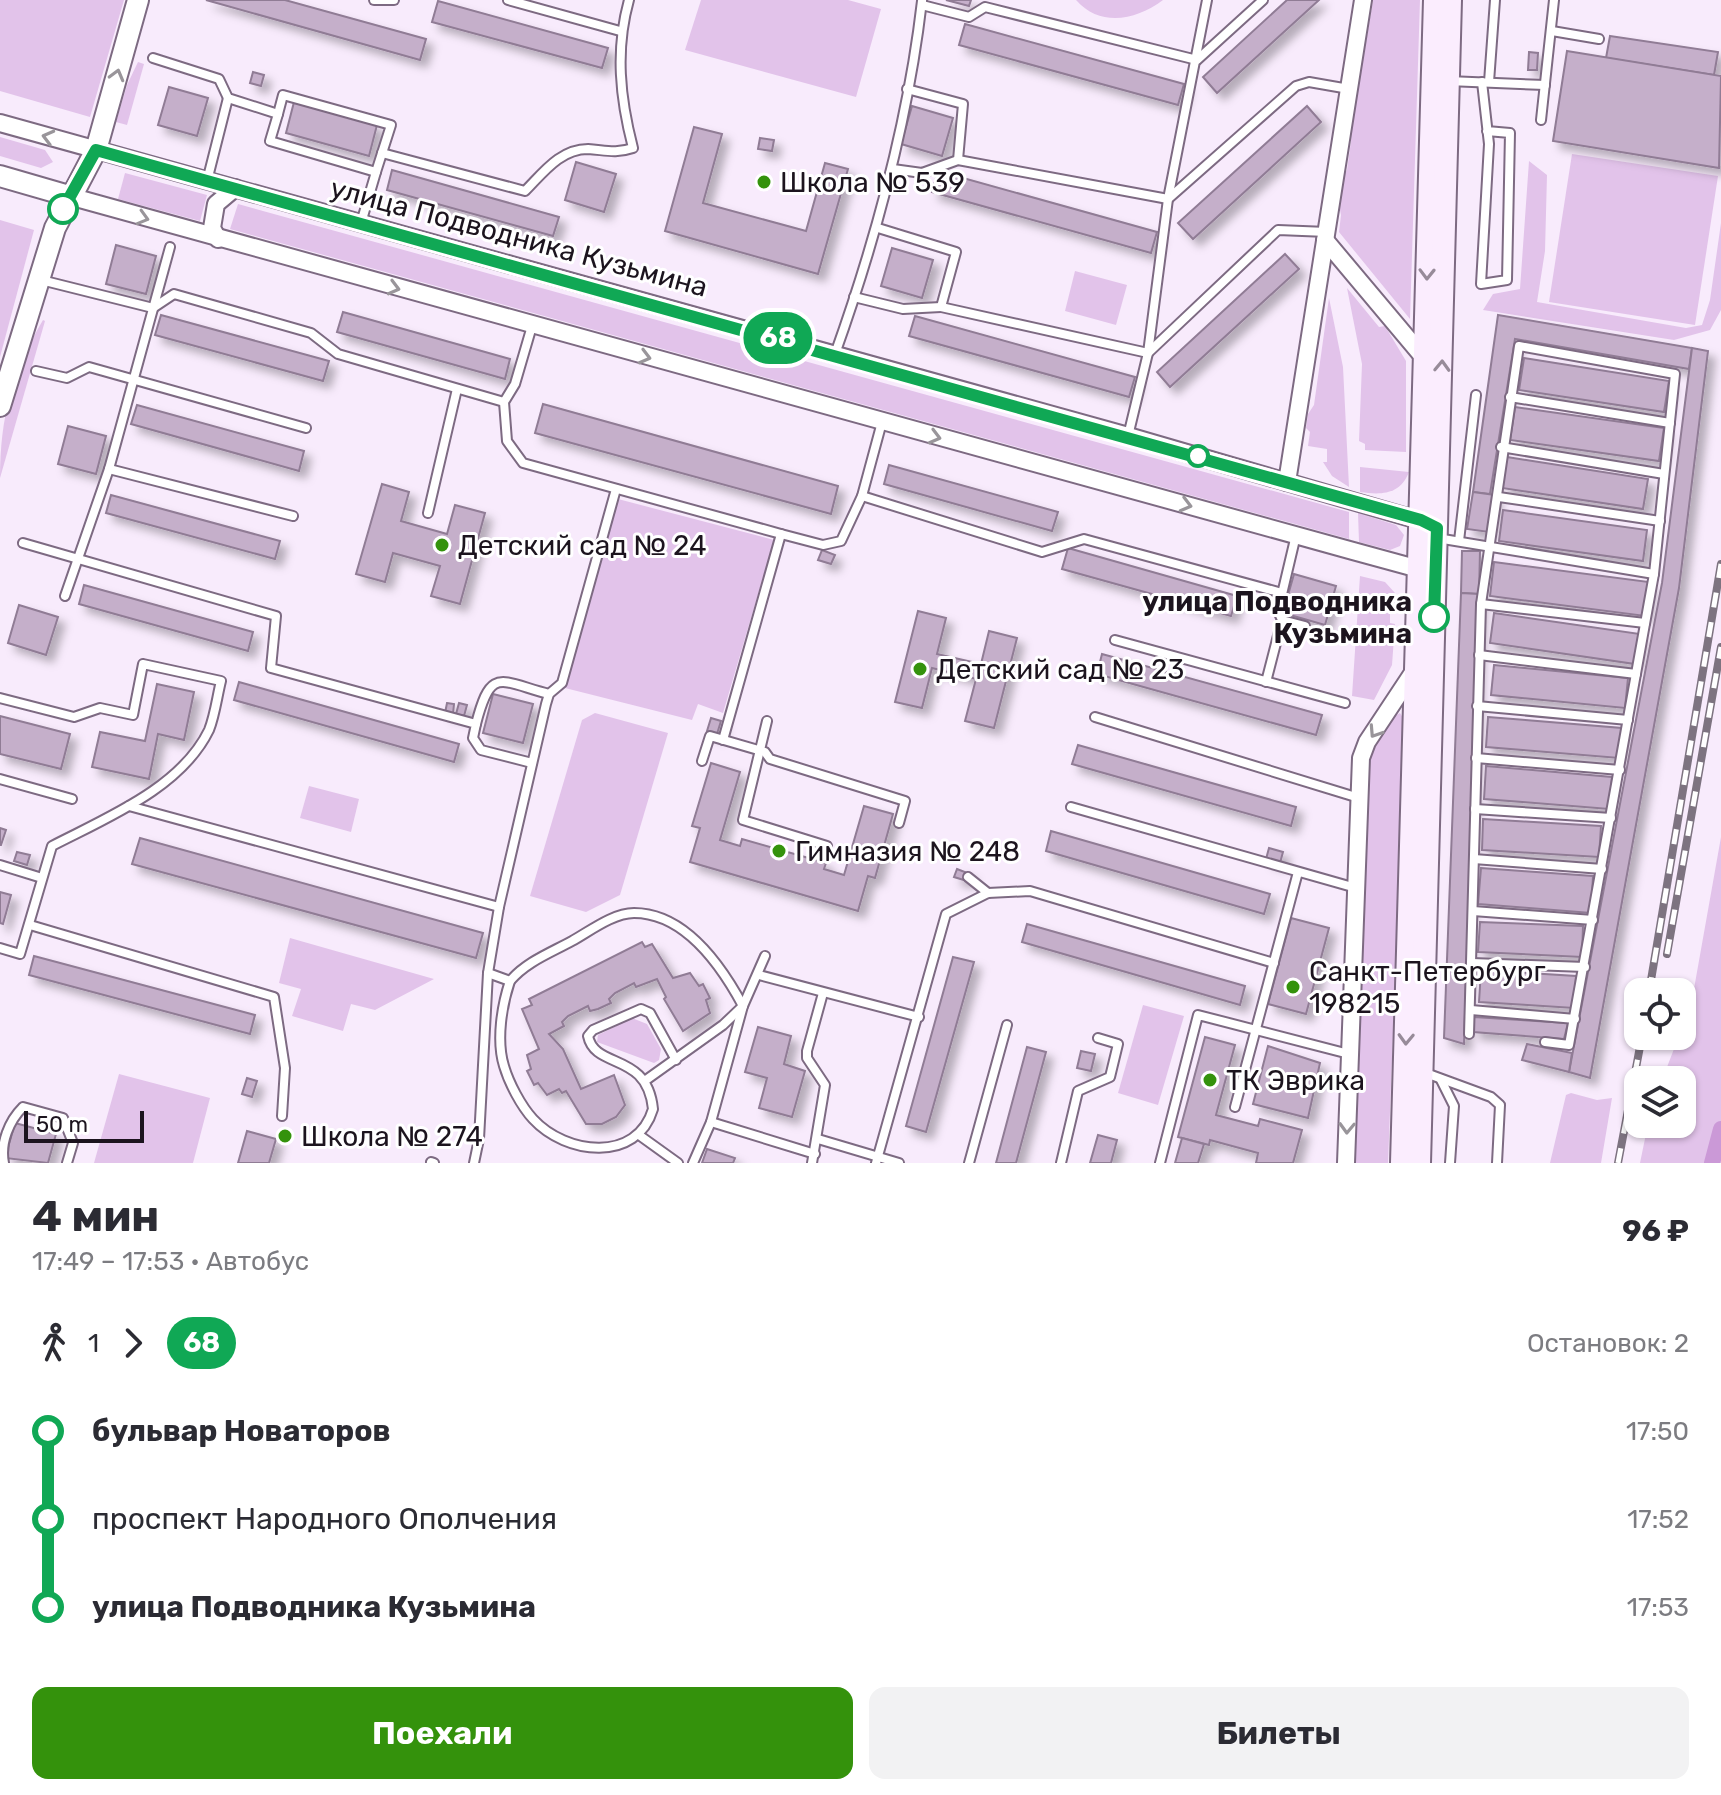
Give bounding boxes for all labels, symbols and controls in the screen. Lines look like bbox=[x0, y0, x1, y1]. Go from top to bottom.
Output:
one-way arrow bbox=[108, 68, 124, 82]
one-way arrow bbox=[41, 129, 55, 146]
place label: Школа № 539 bbox=[780, 166, 965, 199]
street label: улица Подводника Кузьмина bbox=[327, 171, 711, 304]
marker: Школа № 539 bbox=[755, 173, 773, 191]
unlabelled marker bbox=[48, 194, 78, 224]
one-way arrow bbox=[136, 209, 150, 226]
one-way arrow bbox=[1418, 268, 1436, 281]
one-way arrow bbox=[386, 279, 400, 295]
line badge: 68 bbox=[742, 312, 814, 364]
text: 68 bbox=[759, 321, 797, 354]
one-way arrow bbox=[637, 348, 651, 364]
one-way arrow bbox=[1434, 359, 1451, 372]
one-way arrow bbox=[928, 427, 942, 444]
unlabelled marker bbox=[1187, 445, 1209, 467]
one-way arrow bbox=[1179, 496, 1193, 512]
place label: Детский сад № 24 bbox=[458, 529, 707, 562]
marker: Детский сад № 24 bbox=[433, 536, 451, 554]
place label: улица Подводника Кузьмина bbox=[1142, 585, 1412, 650]
marker: улица Подводника Кузьмина bbox=[1419, 602, 1449, 632]
place label: Детский сад № 23 bbox=[936, 653, 1184, 686]
marker: Детский сад № 23 bbox=[911, 660, 929, 678]
one-way arrow bbox=[1369, 723, 1384, 737]
place label: Гимназия № 248 bbox=[795, 835, 1020, 868]
marker: Гимназия № 248 bbox=[770, 842, 788, 860]
place label: Санкт-Петербург 198215 bbox=[1309, 955, 1546, 1020]
marker: Санкт-Петербург 198215 bbox=[1284, 978, 1302, 996]
map controls bbox=[1624, 978, 1696, 1138]
button: locate bbox=[1624, 978, 1696, 1050]
one-way arrow bbox=[1397, 1033, 1414, 1046]
place label: ТК Эврика bbox=[1226, 1064, 1365, 1097]
button: layers bbox=[1624, 1066, 1696, 1138]
marker: ТК Эврика bbox=[1201, 1071, 1219, 1089]
scale bar bbox=[24, 1107, 144, 1143]
text: 50 m bbox=[36, 1111, 88, 1138]
place label: Школа № 274 bbox=[301, 1120, 483, 1153]
one-way arrow bbox=[1338, 1122, 1355, 1135]
marker: Школа № 274 bbox=[276, 1127, 294, 1145]
text: 4 мин bbox=[32, 1190, 159, 1242]
text: 96 ₽ bbox=[1622, 1213, 1689, 1249]
text: 17:49 – 17:53 · Автобус bbox=[32, 1246, 309, 1277]
icon: walk bbox=[32, 1321, 76, 1365]
icon: forward bbox=[111, 1321, 155, 1365]
text: 68 bbox=[183, 1326, 220, 1359]
text: 1 bbox=[88, 1328, 99, 1359]
text: Остановок: 2 bbox=[1527, 1328, 1689, 1359]
text: бульвар Новаторов bbox=[92, 1413, 391, 1449]
text: 17:50 bbox=[1626, 1416, 1689, 1447]
text: проспект Народного Ополчения bbox=[92, 1501, 557, 1537]
text: 17:52 bbox=[1627, 1504, 1689, 1535]
text: улица Подводника Кузьмина bbox=[92, 1589, 536, 1625]
text: 17:53 bbox=[1627, 1592, 1689, 1623]
button: Поехали bbox=[32, 1687, 853, 1779]
button: Билеты bbox=[869, 1687, 1689, 1779]

